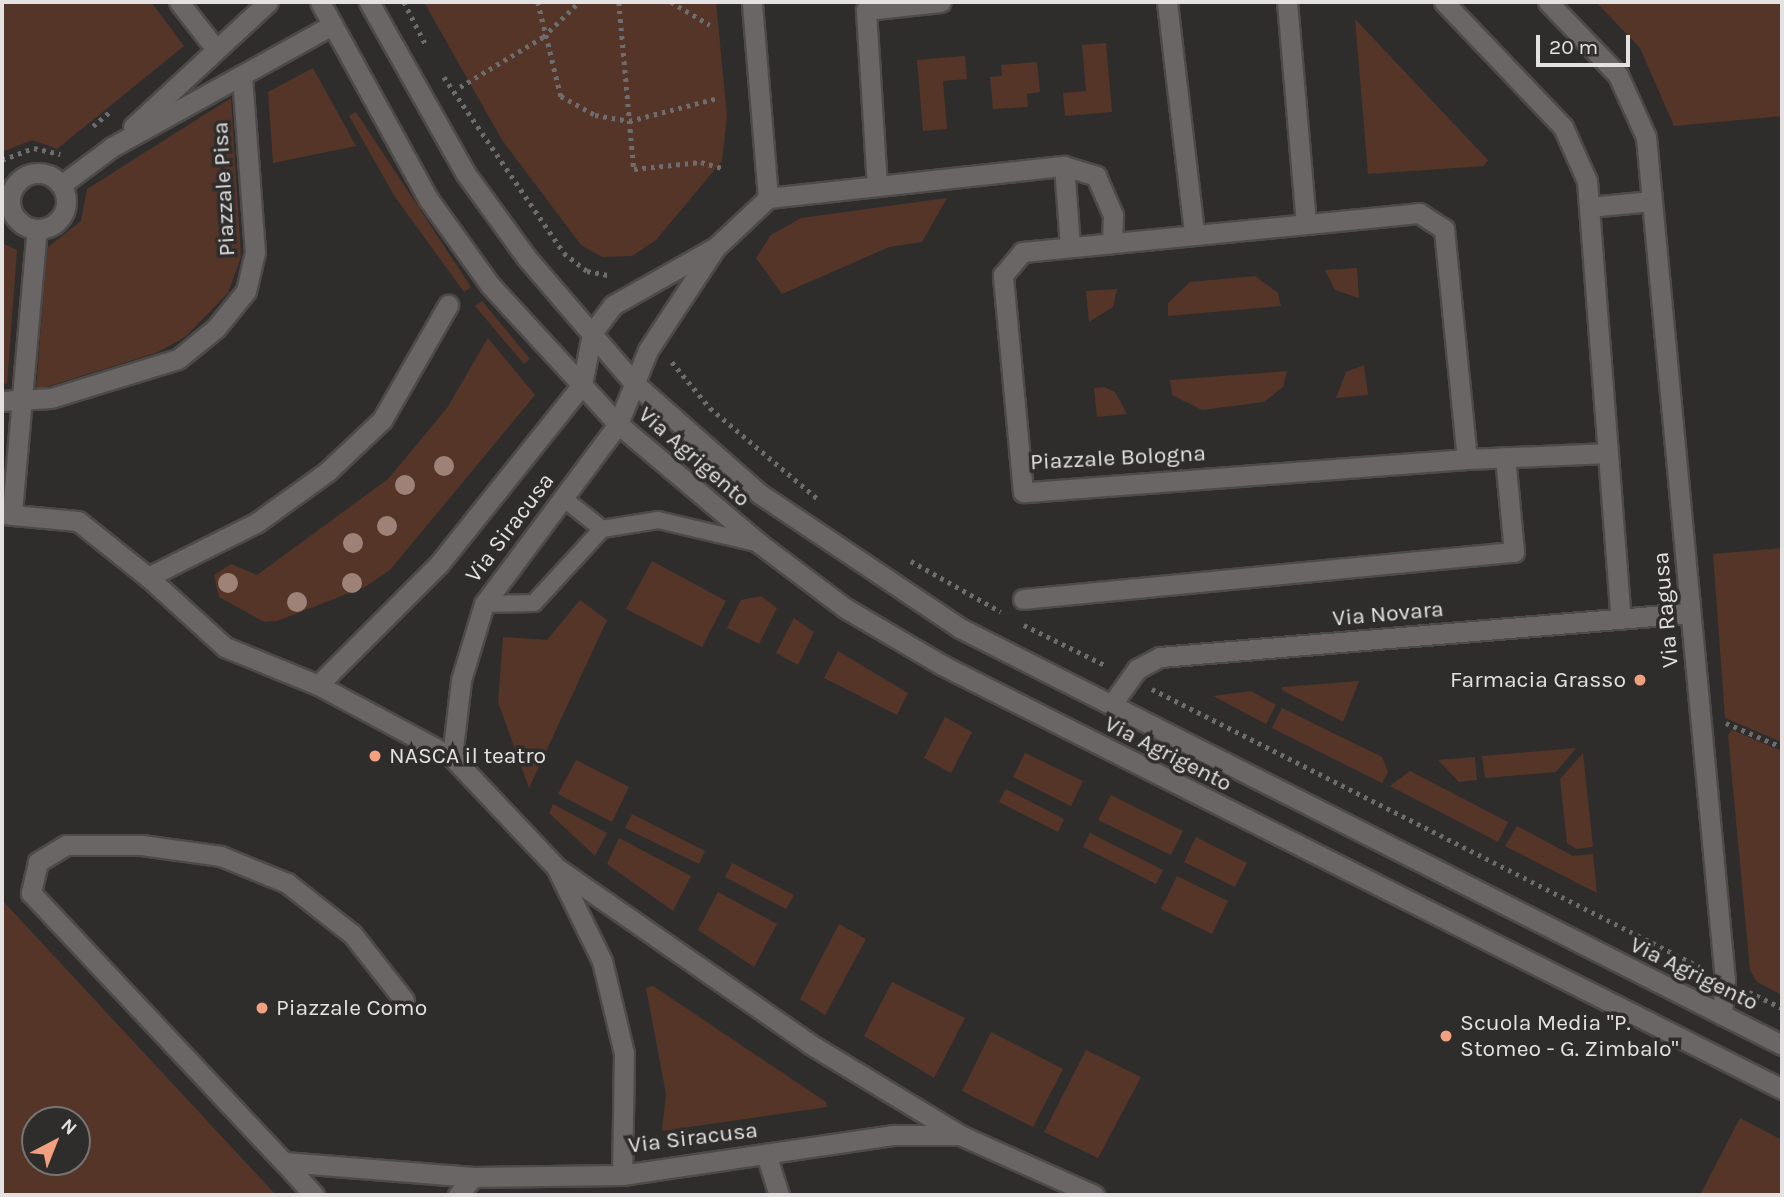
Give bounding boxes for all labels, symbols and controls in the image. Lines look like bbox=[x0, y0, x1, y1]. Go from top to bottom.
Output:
scale bar bbox=[1539, 21, 1634, 65]
text: 20 m bbox=[1549, 35, 1598, 59]
street label: Piazzale Pisa bbox=[207, 121, 241, 257]
street label: Via Agrigento bbox=[632, 401, 756, 513]
street label: Piazzale Bologna bbox=[1029, 440, 1207, 476]
street label: Via Siracusa bbox=[460, 468, 560, 588]
street label: Via Ragusa bbox=[1647, 551, 1685, 669]
street label: Via Novara bbox=[1331, 595, 1445, 633]
place label: Farmacia Grasso bbox=[1450, 666, 1626, 694]
marker: Farmacia Grasso bbox=[1632, 672, 1648, 688]
street label: Via Agrigento bbox=[1100, 710, 1236, 798]
place label: NASCA il teatro bbox=[389, 742, 546, 770]
marker: NASCA il teatro bbox=[367, 748, 383, 764]
street label: Via Agrigento bbox=[1625, 931, 1763, 1017]
place label: Piazzale Como bbox=[276, 994, 427, 1022]
marker: Piazzale Como bbox=[254, 1000, 270, 1016]
place label: Scuola Media "P. Stomeo - G. Zimbalo" bbox=[1460, 1009, 1679, 1063]
marker: Scuola Media "P. Stomeo - G. Zimbalo" bbox=[1438, 1028, 1454, 1044]
north arrow bbox=[21, 1106, 91, 1176]
text: N bbox=[56, 1114, 81, 1140]
street label: Via Siracusa bbox=[627, 1116, 759, 1160]

